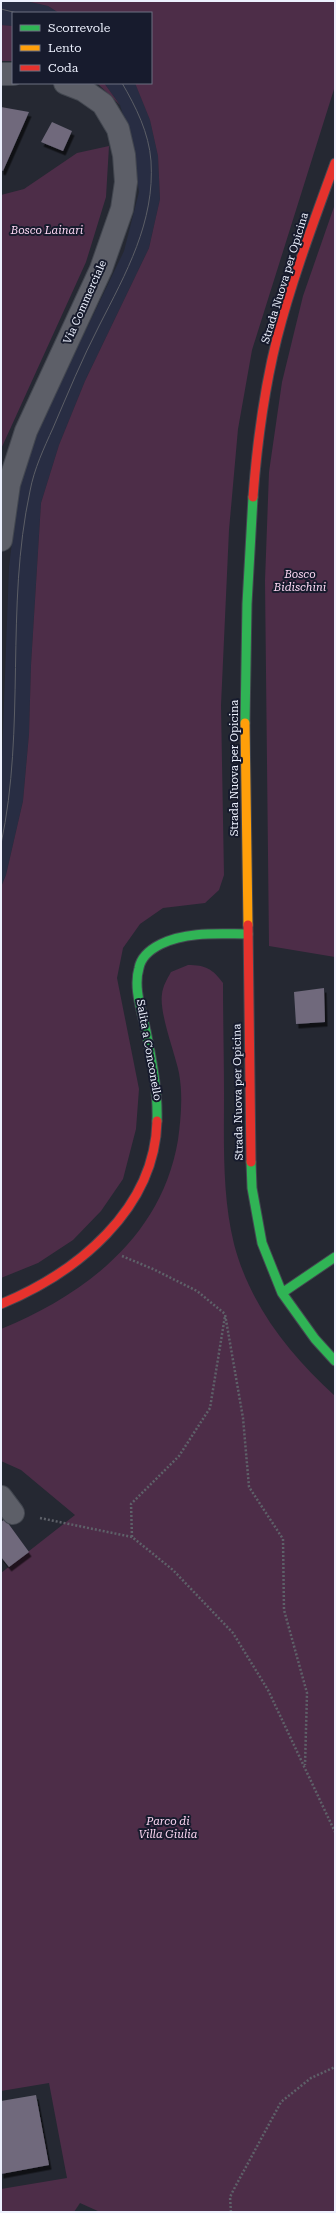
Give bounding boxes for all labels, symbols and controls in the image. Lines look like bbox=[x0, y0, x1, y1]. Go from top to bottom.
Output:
legend bbox=[12, 12, 152, 84]
text: Scorrevole bbox=[48, 21, 111, 35]
text: Lento bbox=[48, 41, 82, 55]
text: Coda bbox=[48, 61, 79, 75]
street label: Strada Nuova per Opicina bbox=[259, 211, 311, 345]
park label: Bosco Lainari bbox=[10, 224, 84, 237]
street label: Via Commerciale bbox=[61, 258, 109, 346]
park label: Bosco Bidischini bbox=[273, 568, 327, 594]
street label: Strada Nuova per Opicina bbox=[228, 700, 241, 836]
street label: Salita a Conconello bbox=[134, 998, 164, 1102]
street label: Strada Nuova per Opicina bbox=[230, 1024, 246, 1160]
park label: Parco di Villa Giulia bbox=[139, 1815, 198, 1841]

